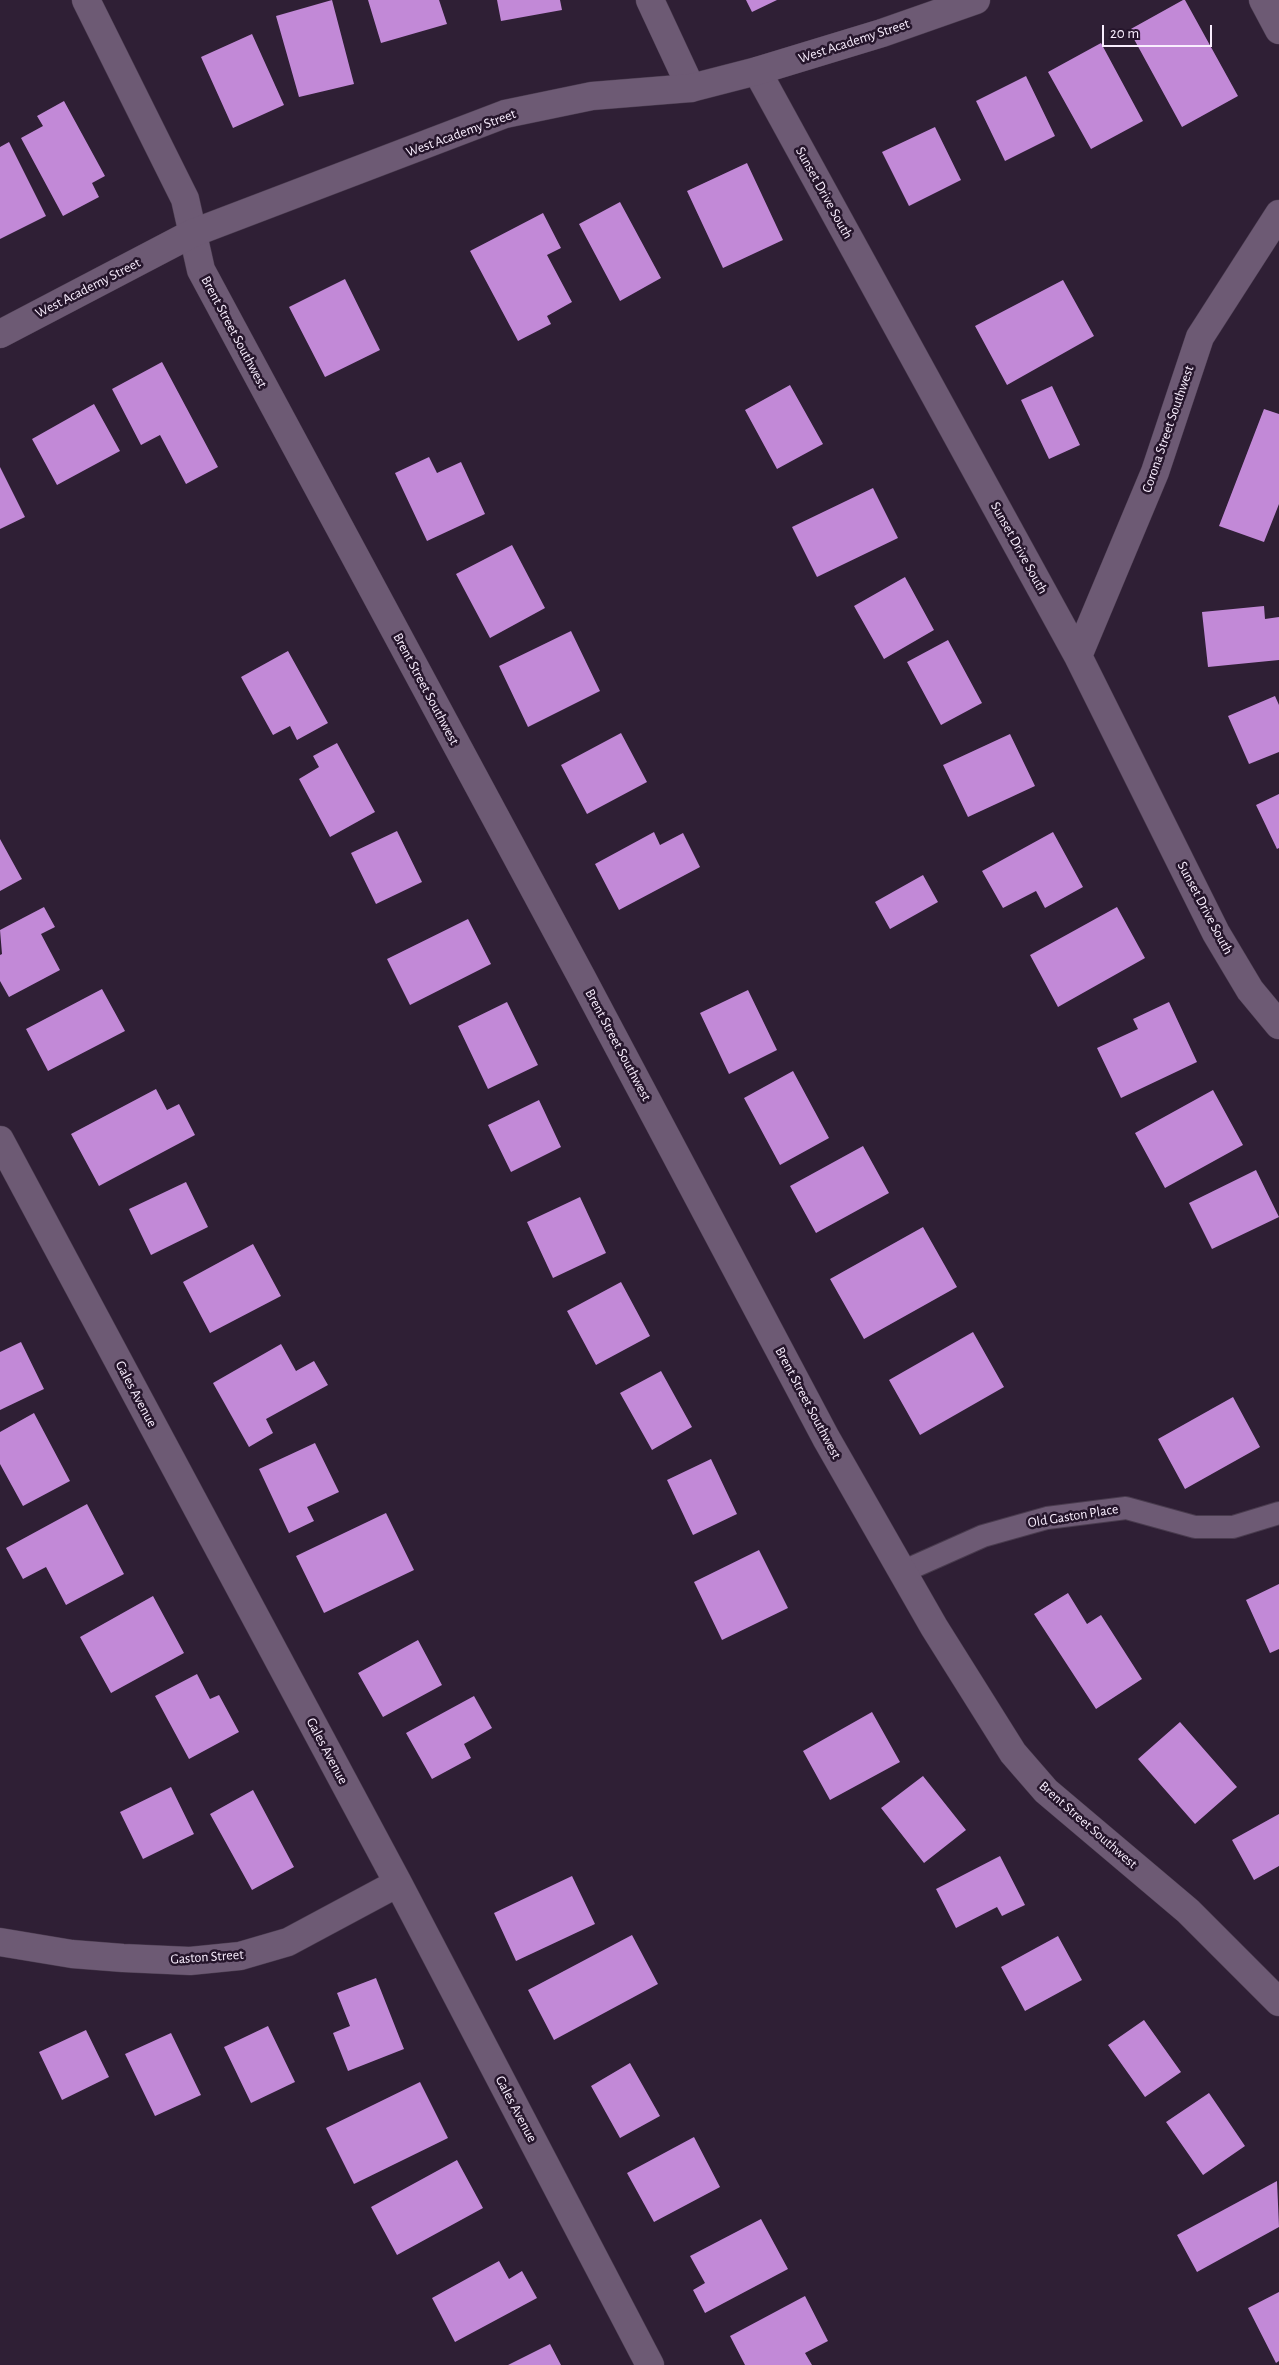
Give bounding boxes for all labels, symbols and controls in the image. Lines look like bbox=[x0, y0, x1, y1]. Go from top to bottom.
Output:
street label: West Academy Street bbox=[796, 15, 912, 67]
scale bar bbox=[1104, 15, 1214, 47]
text: 20 m bbox=[1110, 26, 1139, 41]
street label: West Academy Street bbox=[404, 105, 518, 161]
street label: Sunset Drive South bbox=[792, 144, 856, 242]
street label: West Academy Street bbox=[33, 254, 143, 322]
street label: Brent Street Southwest bbox=[197, 273, 271, 391]
street label: Corona Street Southwest bbox=[1138, 363, 1198, 495]
street label: Sunset Drive South bbox=[987, 499, 1051, 597]
street label: Brent Street Southwest bbox=[389, 630, 463, 748]
street label: Sunset Drive South bbox=[1173, 859, 1237, 957]
street label: Brent Street Southwest bbox=[581, 986, 655, 1104]
street label: Brent Street Southwest bbox=[771, 1344, 845, 1462]
street label: Gales Avenue bbox=[111, 1358, 161, 1430]
street label: Old Gaston Place bbox=[1027, 1501, 1119, 1531]
street label: Gales Avenue bbox=[302, 1715, 352, 1787]
street label: Brent Street Southwest bbox=[1035, 1778, 1141, 1872]
street label: Gaston Street bbox=[170, 1946, 244, 1968]
street label: Gales Avenue bbox=[491, 2073, 541, 2145]

